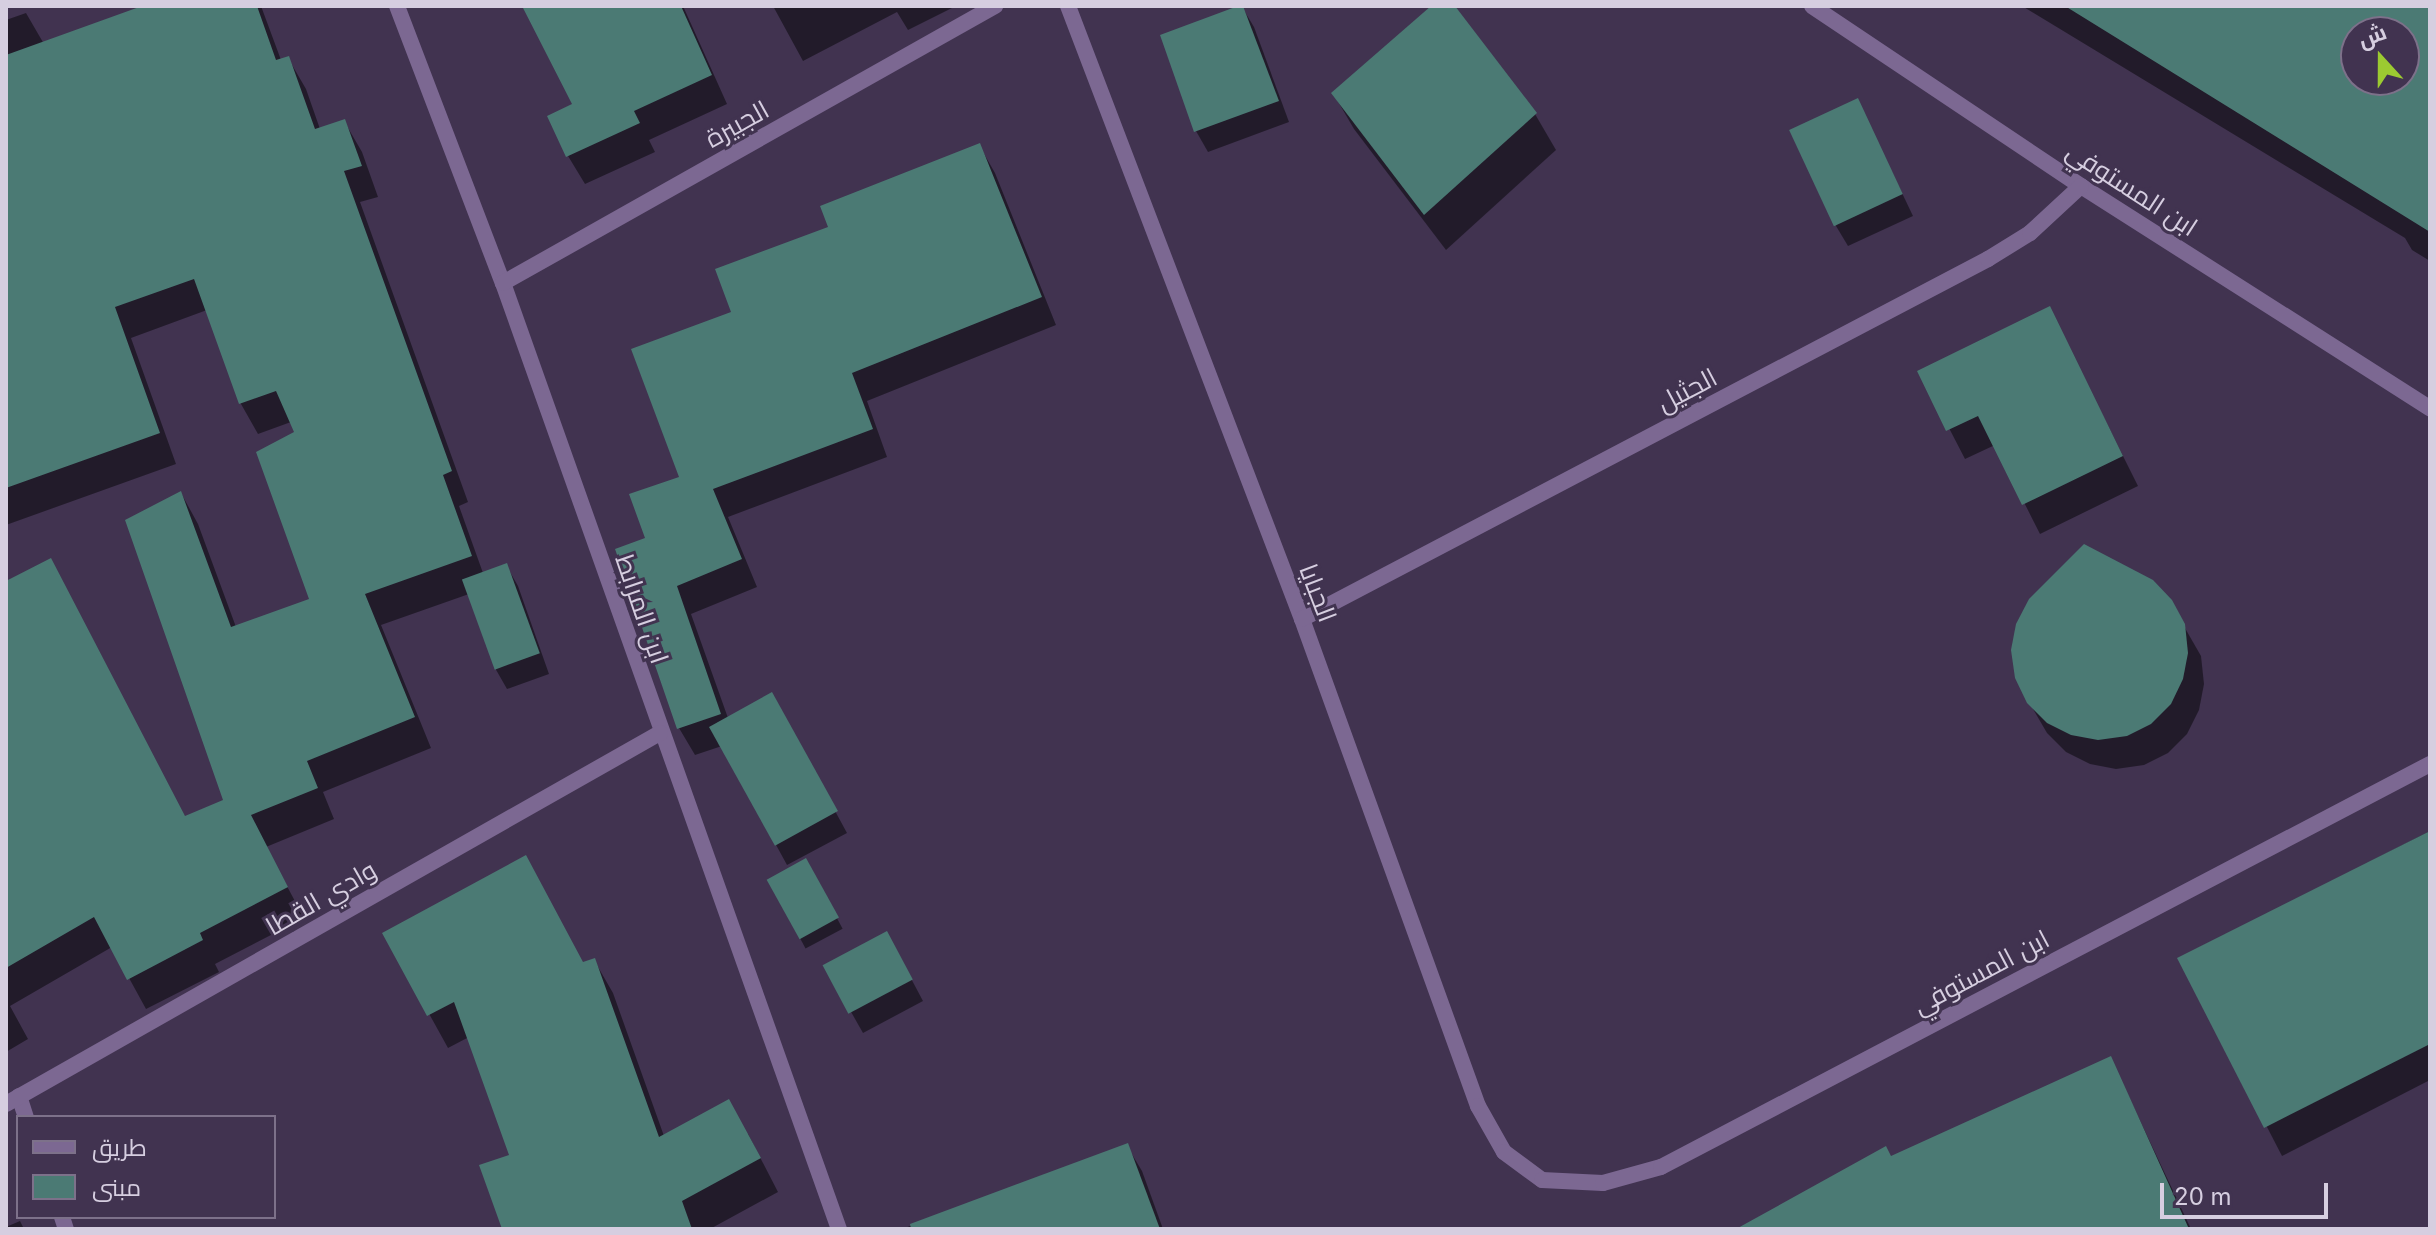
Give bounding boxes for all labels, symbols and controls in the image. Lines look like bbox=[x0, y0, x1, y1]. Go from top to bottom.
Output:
north arrow bbox=[2340, 16, 2420, 96]
text: ش bbox=[2354, 18, 2390, 53]
street label: الجبيرة bbox=[700, 94, 774, 154]
street label: ابن المستوفي bbox=[2061, 135, 2203, 243]
street label: الجثيل bbox=[1652, 361, 1722, 419]
street label: ابن المرابط bbox=[609, 550, 675, 668]
street label: الجبايا bbox=[1293, 560, 1343, 626]
street label: وادي القطا bbox=[260, 854, 382, 942]
street label: ابن المستوفي bbox=[1908, 923, 2054, 1021]
legend bbox=[16, 1115, 276, 1219]
text: طريق bbox=[92, 1133, 147, 1162]
scale bar bbox=[2164, 1167, 2332, 1217]
text: مبنى bbox=[92, 1173, 141, 1202]
text: 20 m bbox=[2174, 1182, 2232, 1211]

